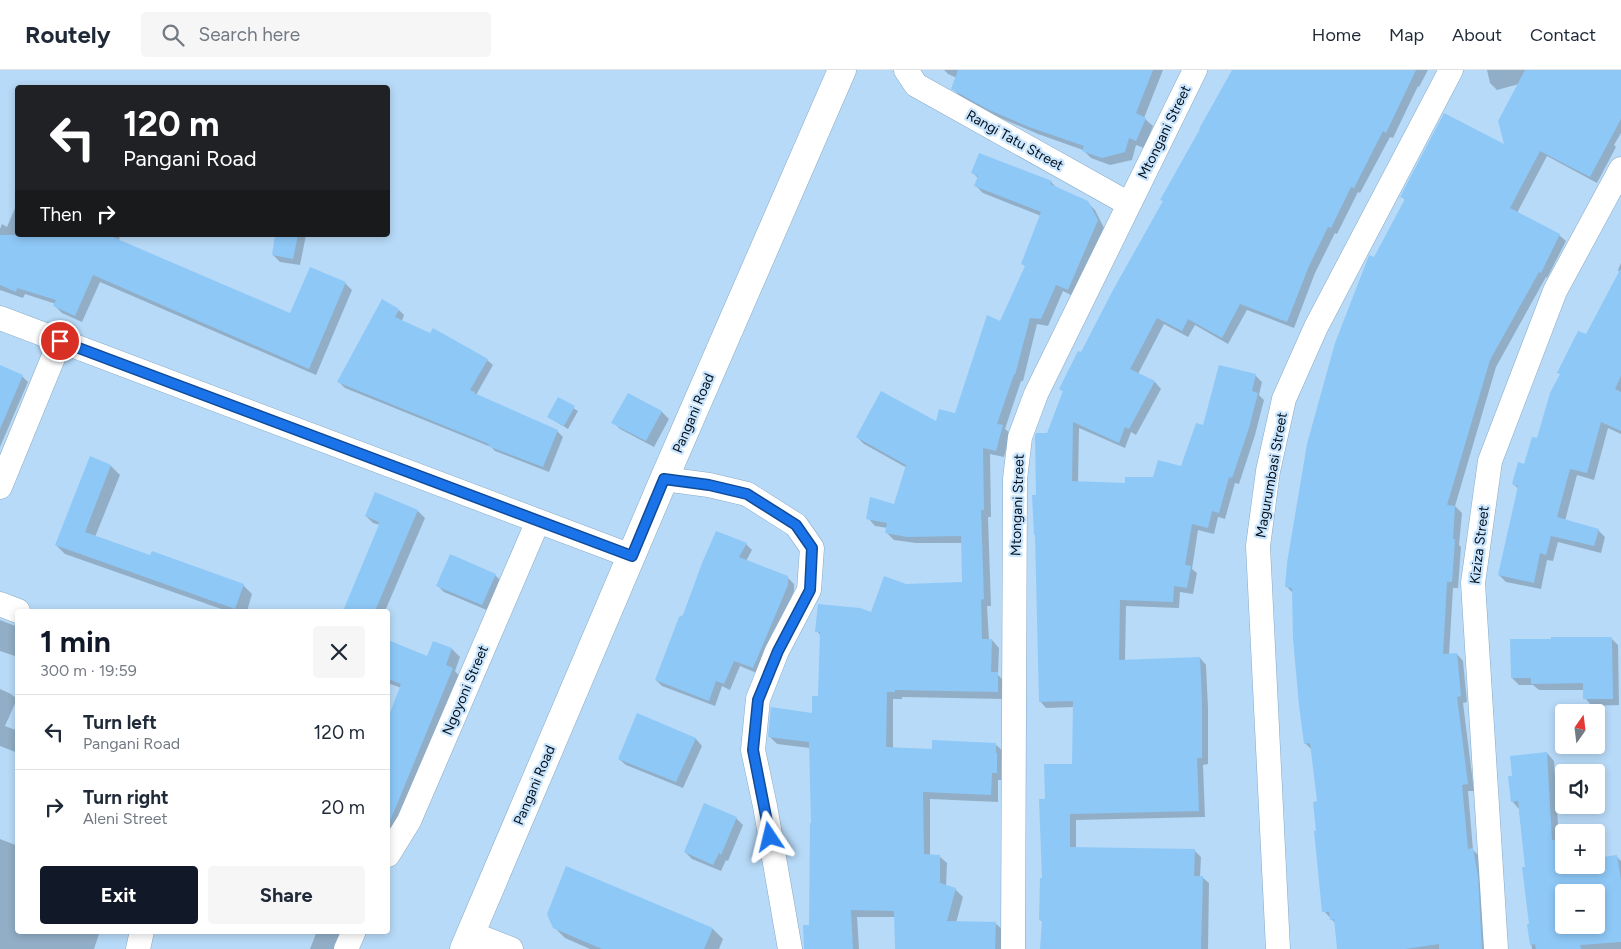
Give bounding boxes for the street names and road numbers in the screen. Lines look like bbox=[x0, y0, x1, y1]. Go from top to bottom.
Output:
street label: Mtongani Street bbox=[1134, 83, 1194, 182]
street label: Rangi Tatu Street bbox=[963, 107, 1066, 174]
street label: Pangani Road bbox=[669, 371, 718, 456]
street label: Magurumbasi Street bbox=[1252, 411, 1291, 539]
street label: Mtongani Street bbox=[1007, 454, 1028, 556]
street label: Kiziza Street bbox=[1466, 505, 1493, 585]
street label: Ngoyoni Street bbox=[439, 643, 492, 738]
street label: Pangani Road bbox=[510, 743, 559, 828]

